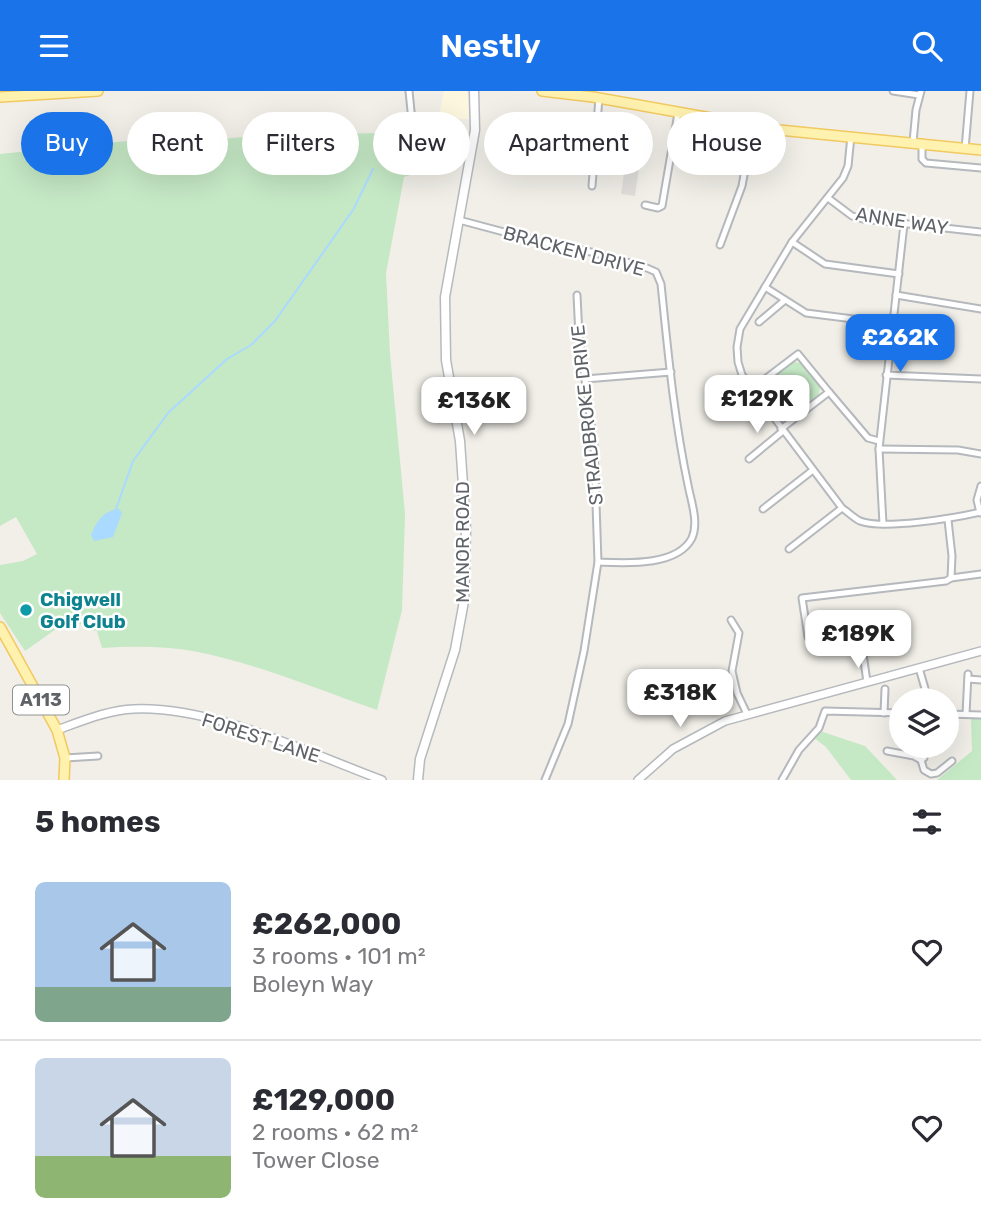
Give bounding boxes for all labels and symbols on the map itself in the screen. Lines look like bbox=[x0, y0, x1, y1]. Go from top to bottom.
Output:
street label: ANNE WAY bbox=[854, 202, 950, 240]
street label: BRACKEN DRIVE bbox=[501, 221, 647, 281]
pin: £262K bbox=[851, 315, 949, 374]
street label: STRADBROKE DRIVE bbox=[566, 324, 608, 506]
pin: £129K bbox=[708, 375, 806, 435]
pin: £136K bbox=[425, 377, 523, 437]
street label: MANOR ROAD bbox=[451, 481, 474, 603]
place label: Chigwell Golf Club bbox=[40, 588, 126, 633]
marker: Chigwell Golf Club bbox=[18, 602, 34, 618]
pin: £189K bbox=[809, 611, 907, 670]
pin: £318K bbox=[631, 669, 729, 729]
road number: A113 bbox=[13, 685, 69, 715]
street label: FOREST LANE bbox=[199, 708, 323, 768]

